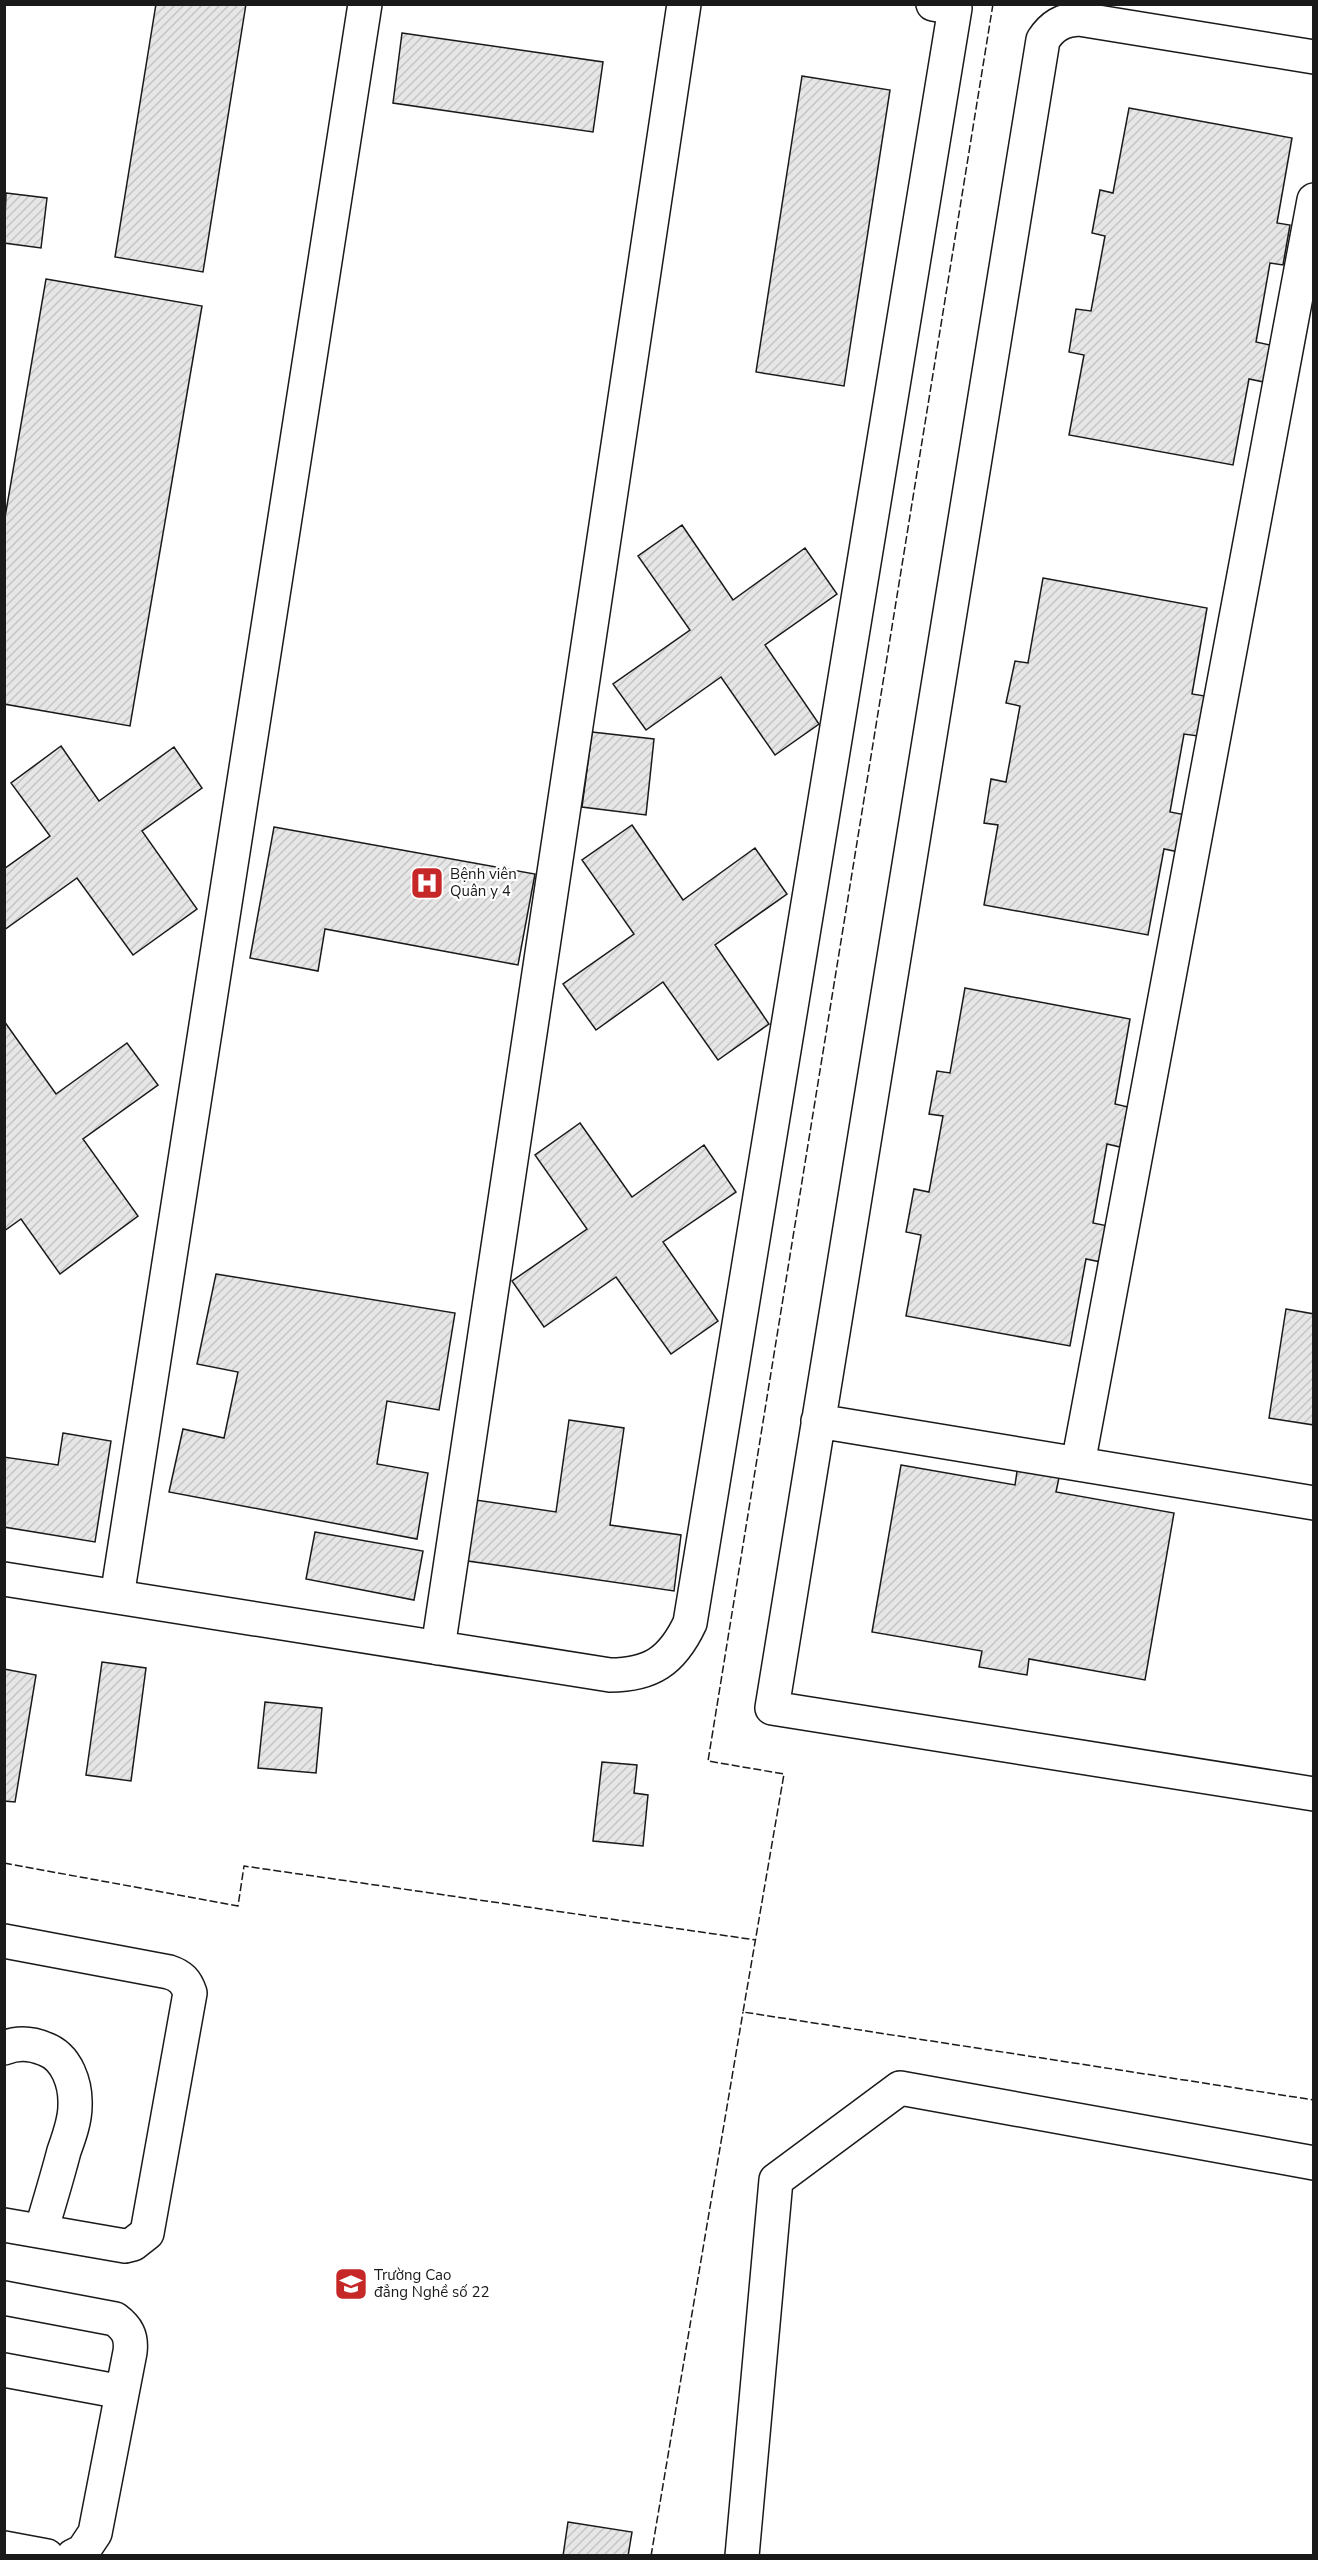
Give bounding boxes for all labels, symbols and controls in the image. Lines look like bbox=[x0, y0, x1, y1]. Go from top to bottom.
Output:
place label: Bệnh viên Quân y 4 bbox=[450, 864, 517, 901]
hospital icon: Bệnh viên Quân y 4 bbox=[409, 865, 445, 901]
place label: Trường Cao đẳng Nghề số 22 bbox=[374, 2265, 490, 2302]
school or university icon: Trường Cao đẳng Nghề số 22 bbox=[333, 2266, 369, 2302]

